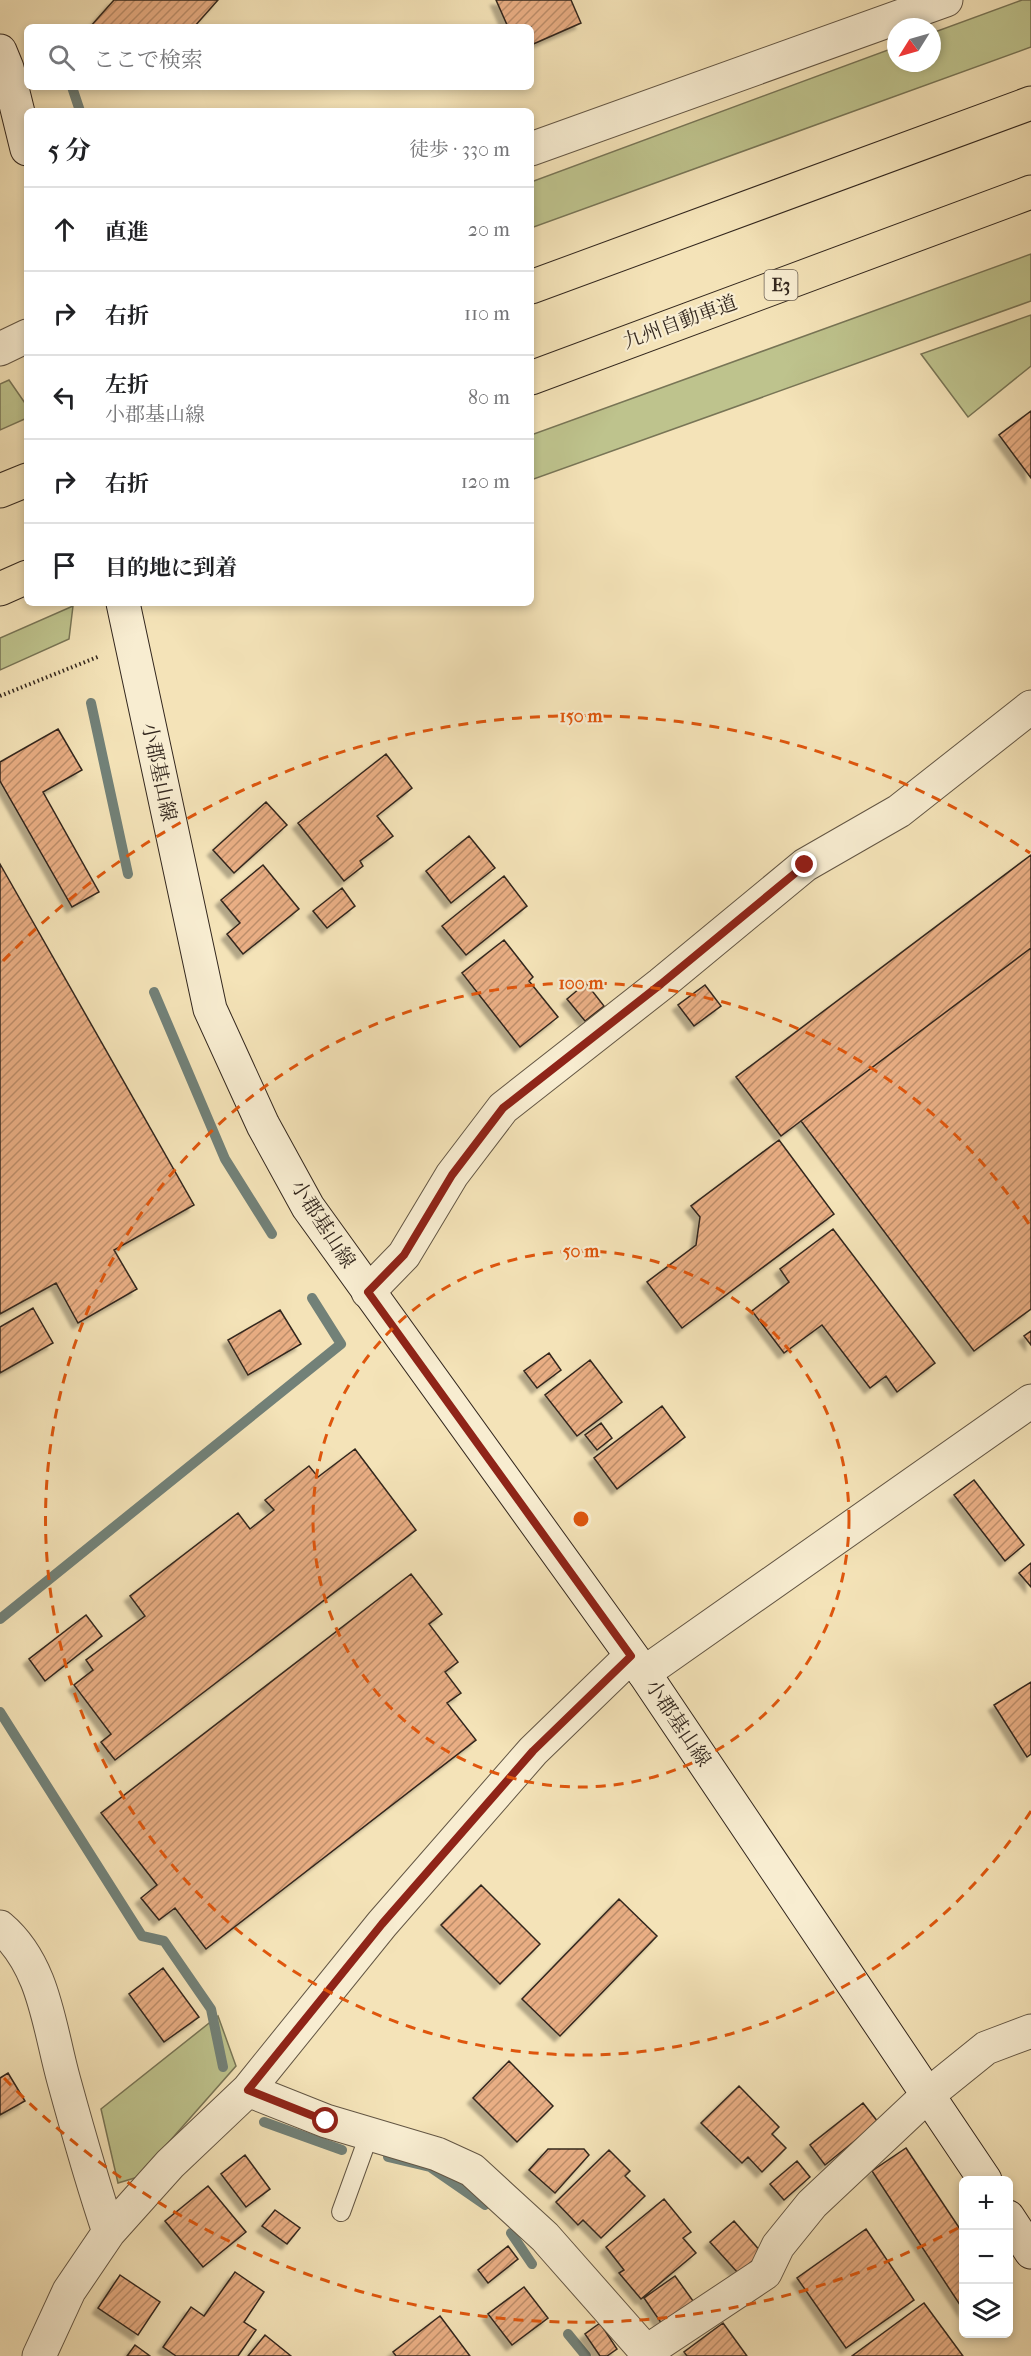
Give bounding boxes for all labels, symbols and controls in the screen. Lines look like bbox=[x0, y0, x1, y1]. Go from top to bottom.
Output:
north arrow bbox=[887, 18, 941, 72]
search box bbox=[24, 24, 534, 90]
icon: search bbox=[45, 41, 78, 74]
text: ここで検索 bbox=[93, 47, 203, 73]
text: 5 分 bbox=[48, 135, 91, 166]
text: 徒歩 · 330 m bbox=[409, 138, 510, 161]
icon: ahead bbox=[48, 213, 81, 246]
text: 20 m bbox=[468, 218, 510, 241]
text: 直進 bbox=[105, 219, 149, 245]
road number: E3 bbox=[764, 270, 798, 300]
street label: 九州自動車道 bbox=[620, 291, 740, 353]
icon: right bbox=[48, 297, 81, 330]
text: 110 m bbox=[464, 302, 510, 325]
text: 右折 bbox=[105, 303, 149, 329]
text: 左折 bbox=[105, 372, 149, 398]
icon: left bbox=[48, 381, 81, 414]
text: 80 m bbox=[468, 386, 510, 409]
text: 小郡基山線 bbox=[105, 403, 205, 426]
icon: right bbox=[48, 465, 81, 498]
text: 120 m bbox=[461, 470, 510, 493]
text: 右折 bbox=[105, 471, 149, 497]
icon: arrive bbox=[48, 549, 81, 582]
text: 目的地に到着 bbox=[105, 555, 237, 581]
text: 150 m bbox=[560, 706, 603, 727]
street label: 小郡基山線 bbox=[137, 721, 181, 823]
route end bbox=[791, 851, 817, 877]
text: 100 m bbox=[558, 973, 605, 994]
street label: 小郡基山線 bbox=[286, 1176, 360, 1272]
text: 50 m bbox=[563, 1241, 600, 1262]
centre of rings bbox=[571, 1509, 591, 1529]
street label: 小郡基山線 bbox=[641, 1675, 715, 1771]
route start bbox=[312, 2107, 338, 2133]
map controls bbox=[959, 2176, 1013, 2338]
button: + bbox=[959, 2176, 1013, 2230]
button: − bbox=[959, 2230, 1013, 2284]
button: layers bbox=[959, 2284, 1013, 2338]

